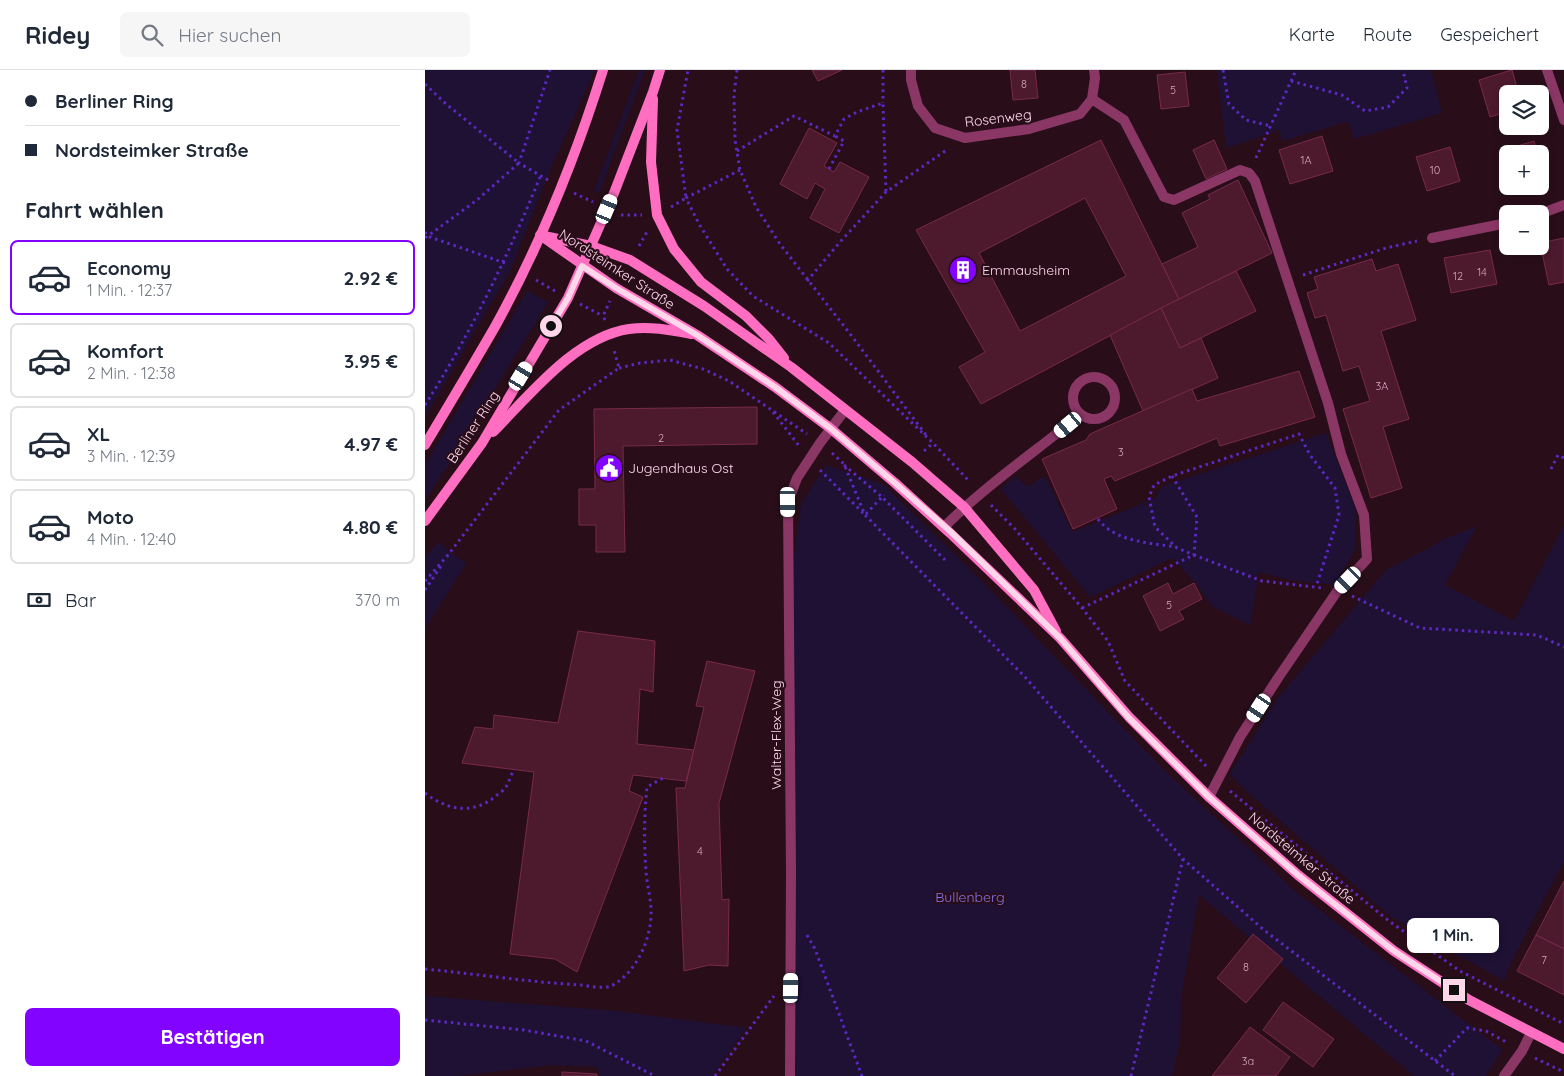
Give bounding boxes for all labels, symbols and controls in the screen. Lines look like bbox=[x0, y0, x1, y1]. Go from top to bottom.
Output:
search box bbox=[120, 12, 470, 57]
text: Ridey bbox=[25, 20, 90, 50]
icon: search bbox=[138, 21, 166, 49]
text: Hier suchen bbox=[178, 23, 281, 47]
text: Karte bbox=[1289, 23, 1335, 46]
text: Route bbox=[1363, 23, 1412, 46]
text: Gespeichert bbox=[1440, 23, 1539, 46]
house number: 8 bbox=[1021, 77, 1027, 91]
house number: 5 bbox=[1170, 83, 1176, 97]
map controls bbox=[1499, 85, 1549, 255]
button: layers bbox=[1499, 85, 1549, 135]
text: Berliner Ring bbox=[55, 89, 174, 113]
street label: Rosenweg bbox=[963, 105, 1033, 131]
text: Nordsteimker Straße bbox=[55, 138, 249, 162]
button: + bbox=[1499, 145, 1549, 195]
house number: 1A bbox=[1300, 153, 1312, 167]
house number: 10 bbox=[1430, 163, 1440, 177]
car bbox=[594, 192, 619, 226]
text: Fahrt wählen bbox=[25, 196, 164, 224]
button: − bbox=[1499, 205, 1549, 255]
street label: Nordsteimker Straße bbox=[556, 225, 678, 313]
icon: car bbox=[27, 255, 72, 300]
building icon: Emmausheim bbox=[948, 255, 978, 285]
text: Economy bbox=[87, 256, 171, 280]
place label: Emmausheim bbox=[982, 261, 1070, 279]
house number: 14 bbox=[1477, 265, 1487, 279]
text: 2.92 € bbox=[344, 266, 398, 290]
house number: 12 bbox=[1453, 269, 1463, 283]
text: 1 Min. · 12:37 bbox=[87, 280, 172, 300]
route start bbox=[540, 315, 562, 337]
icon: car bbox=[27, 338, 72, 383]
text: Komfort bbox=[87, 339, 164, 363]
text: 3.95 € bbox=[344, 349, 398, 373]
car bbox=[506, 359, 535, 393]
text: 2 Min. · 12:38 bbox=[87, 363, 176, 383]
house number: 3A bbox=[1376, 379, 1388, 393]
street label: Berliner Ring bbox=[443, 387, 503, 467]
car bbox=[1051, 410, 1084, 440]
icon: car bbox=[27, 421, 72, 466]
text: XL bbox=[87, 422, 110, 446]
house number: 2 bbox=[658, 431, 664, 445]
text: 4.97 € bbox=[344, 432, 398, 456]
house number: 3 bbox=[1118, 445, 1124, 459]
text: 3 Min. · 12:39 bbox=[87, 446, 176, 466]
public building icon: Jugendhaus Ost bbox=[594, 453, 624, 483]
place label: Jugendhaus Ost bbox=[628, 459, 734, 477]
car bbox=[780, 487, 795, 517]
icon: car bbox=[27, 504, 72, 549]
text: Moto bbox=[87, 505, 134, 529]
text: 4.80 € bbox=[343, 515, 398, 539]
text: 4 Min. · 12:40 bbox=[87, 529, 176, 549]
car bbox=[1332, 564, 1363, 596]
icon: cash bbox=[25, 586, 53, 614]
text: Bar bbox=[65, 588, 96, 612]
text: 370 m bbox=[355, 590, 400, 610]
house number: 5 bbox=[1166, 598, 1172, 612]
street label: Walter-Flex-Weg bbox=[767, 680, 785, 790]
car bbox=[1244, 691, 1273, 725]
street label: Nordsteimker Straße bbox=[1245, 808, 1359, 908]
house number: 4 bbox=[697, 844, 703, 858]
park label: Bullenberg bbox=[935, 888, 1005, 906]
callout: 1 Min. bbox=[1408, 918, 1500, 952]
text: 1 Min. bbox=[1432, 925, 1474, 945]
house number: 7 bbox=[1541, 953, 1547, 967]
house number: 8 bbox=[1243, 960, 1249, 974]
car bbox=[783, 973, 798, 1003]
route end bbox=[1443, 979, 1465, 1001]
button: Bestätigen bbox=[25, 1008, 400, 1066]
house number: 3a bbox=[1242, 1054, 1254, 1068]

